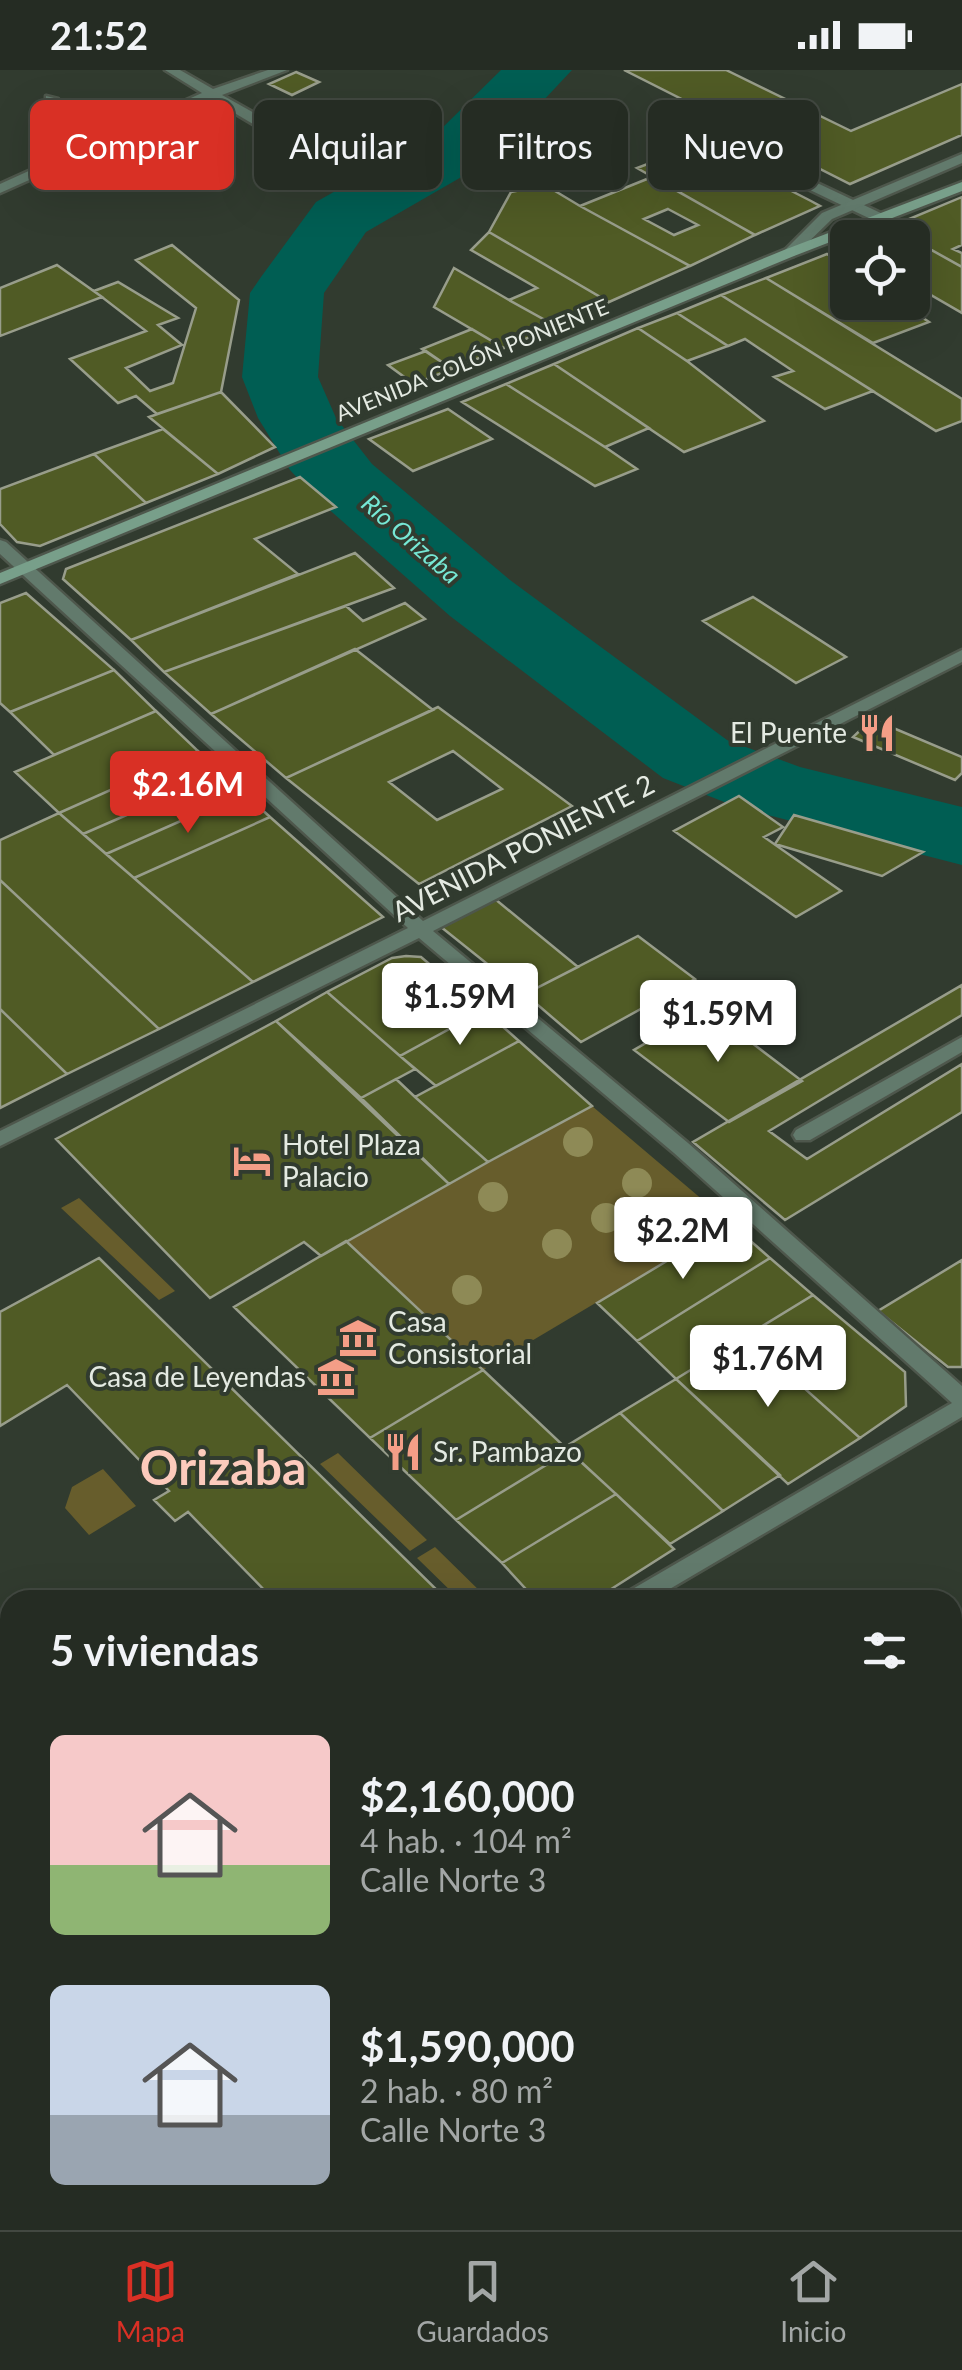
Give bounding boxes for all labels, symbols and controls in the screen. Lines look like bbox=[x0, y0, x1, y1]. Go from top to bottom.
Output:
text: 21:52 bbox=[50, 12, 148, 58]
chip: Comprar bbox=[30, 100, 234, 190]
chip: Alquilar bbox=[254, 100, 442, 190]
chip: Filtros bbox=[462, 100, 628, 190]
chip: Nuevo bbox=[648, 100, 819, 190]
map controls bbox=[830, 220, 930, 320]
button: locate bbox=[830, 220, 930, 320]
street label: AVENIDA COLÓN PONIENTE bbox=[331, 292, 612, 427]
water label: Río Orizaba bbox=[356, 487, 467, 589]
restaurant icon: El Puente bbox=[856, 712, 898, 754]
place label: El Puente bbox=[730, 715, 847, 749]
pin: $2.16M bbox=[107, 751, 269, 836]
text: $2.16M bbox=[132, 764, 244, 803]
street label: AVENIDA PONIENTE 2 bbox=[386, 766, 659, 928]
pin: $1.59M bbox=[379, 963, 541, 1048]
text: $1.59M bbox=[404, 976, 516, 1015]
pin: $1.59M bbox=[637, 980, 799, 1065]
text: $1.59M bbox=[662, 993, 774, 1032]
place label: Hotel Plaza Palacio bbox=[282, 1127, 421, 1193]
hotel icon: Hotel Plaza Palacio bbox=[231, 1140, 273, 1182]
pin: $2.2M bbox=[613, 1197, 753, 1282]
text: $2.2M bbox=[636, 1210, 730, 1249]
place label: Casa Consistorial bbox=[388, 1304, 532, 1370]
museum icon: Casa Consistorial bbox=[337, 1317, 379, 1359]
pin: $1.76M bbox=[687, 1325, 849, 1410]
text: $1.76M bbox=[712, 1338, 824, 1377]
museum icon: Casa de Leyendas bbox=[315, 1356, 357, 1398]
place label: Casa de Leyendas bbox=[89, 1359, 306, 1393]
restaurant icon: Sr. Pambazo bbox=[382, 1431, 424, 1473]
place label: Sr. Pambazo bbox=[433, 1434, 582, 1468]
district label: Orizaba bbox=[140, 1438, 306, 1495]
icon: filters bbox=[857, 1623, 912, 1678]
text: 5 viviendas bbox=[50, 1625, 259, 1675]
text: $2,160,000 bbox=[360, 1771, 575, 1821]
icon: home bbox=[130, 1775, 250, 1895]
text: 4 hab. · 104 m² bbox=[360, 1821, 572, 1860]
text: Calle Norte 3 bbox=[360, 1860, 546, 1899]
text: $1,590,000 bbox=[360, 2021, 575, 2071]
icon: home bbox=[130, 2025, 250, 2145]
text: 2 hab. · 80 m² bbox=[360, 2071, 553, 2110]
text: Calle Norte 3 bbox=[360, 2110, 546, 2149]
tab: Mapa bbox=[116, 2254, 185, 2348]
tab: Guardados bbox=[416, 2254, 549, 2348]
tab: Inicio bbox=[780, 2254, 846, 2348]

